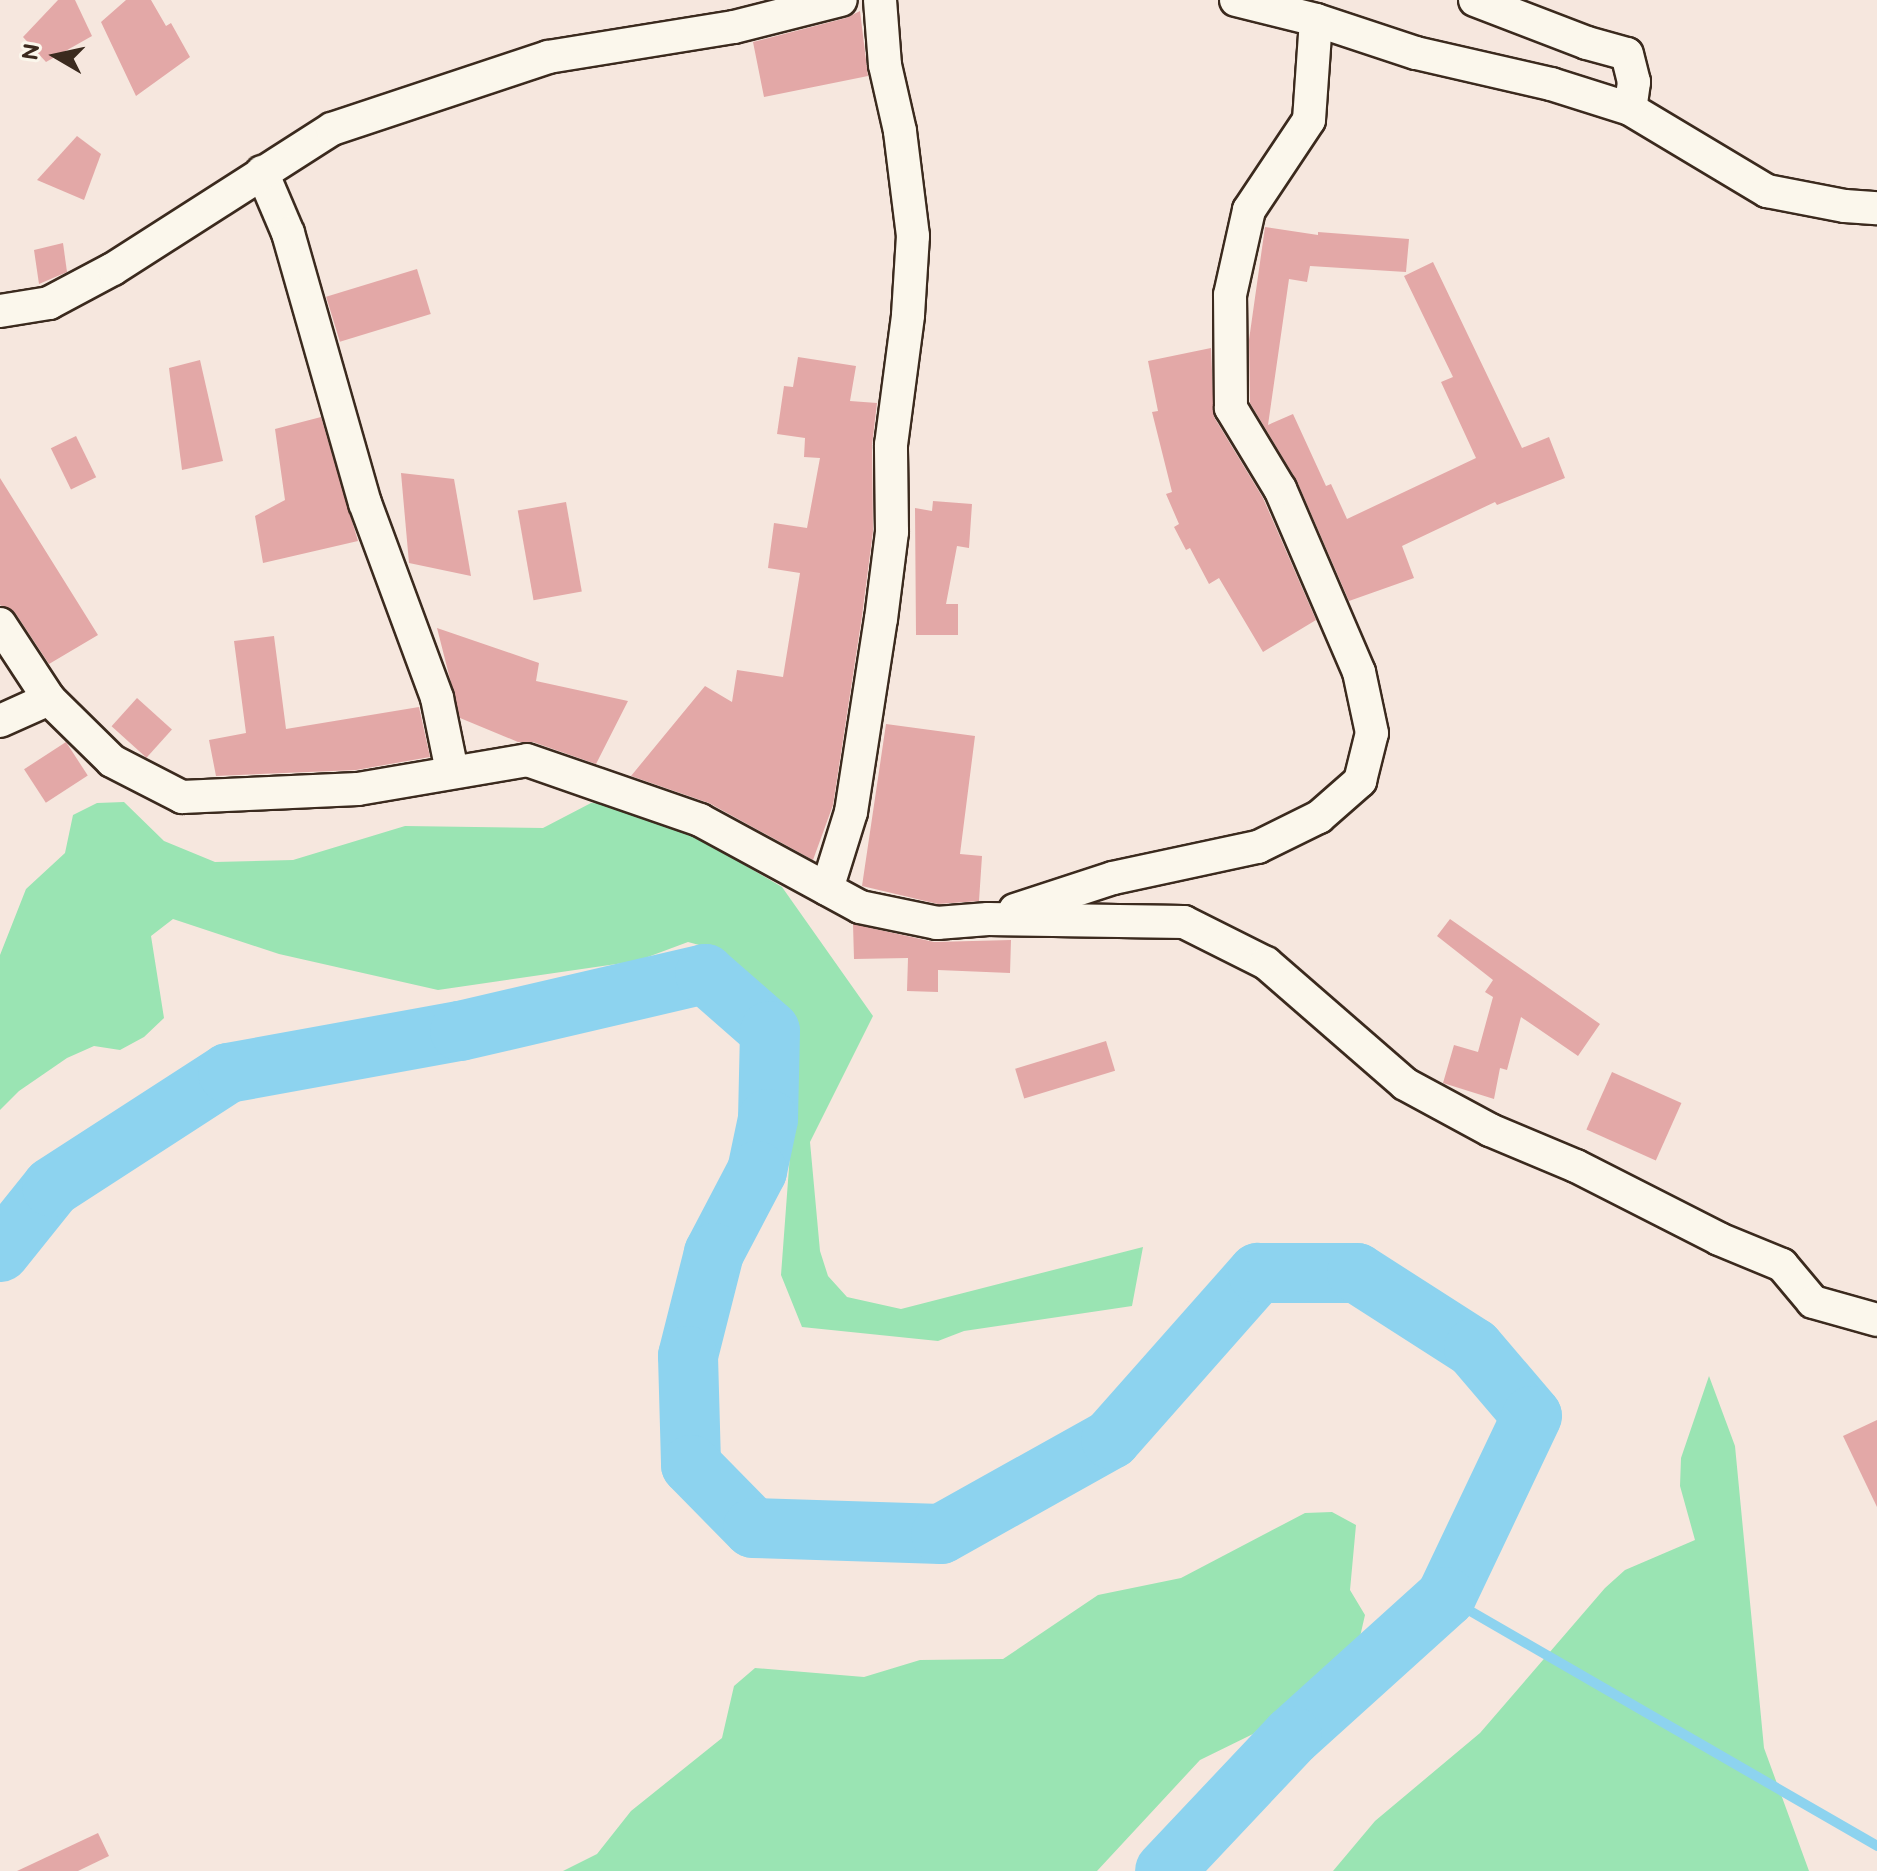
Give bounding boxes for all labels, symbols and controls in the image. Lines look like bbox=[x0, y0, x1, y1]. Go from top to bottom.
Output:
north arrow bbox=[16, 16, 96, 96]
text: N bbox=[17, 42, 46, 62]

